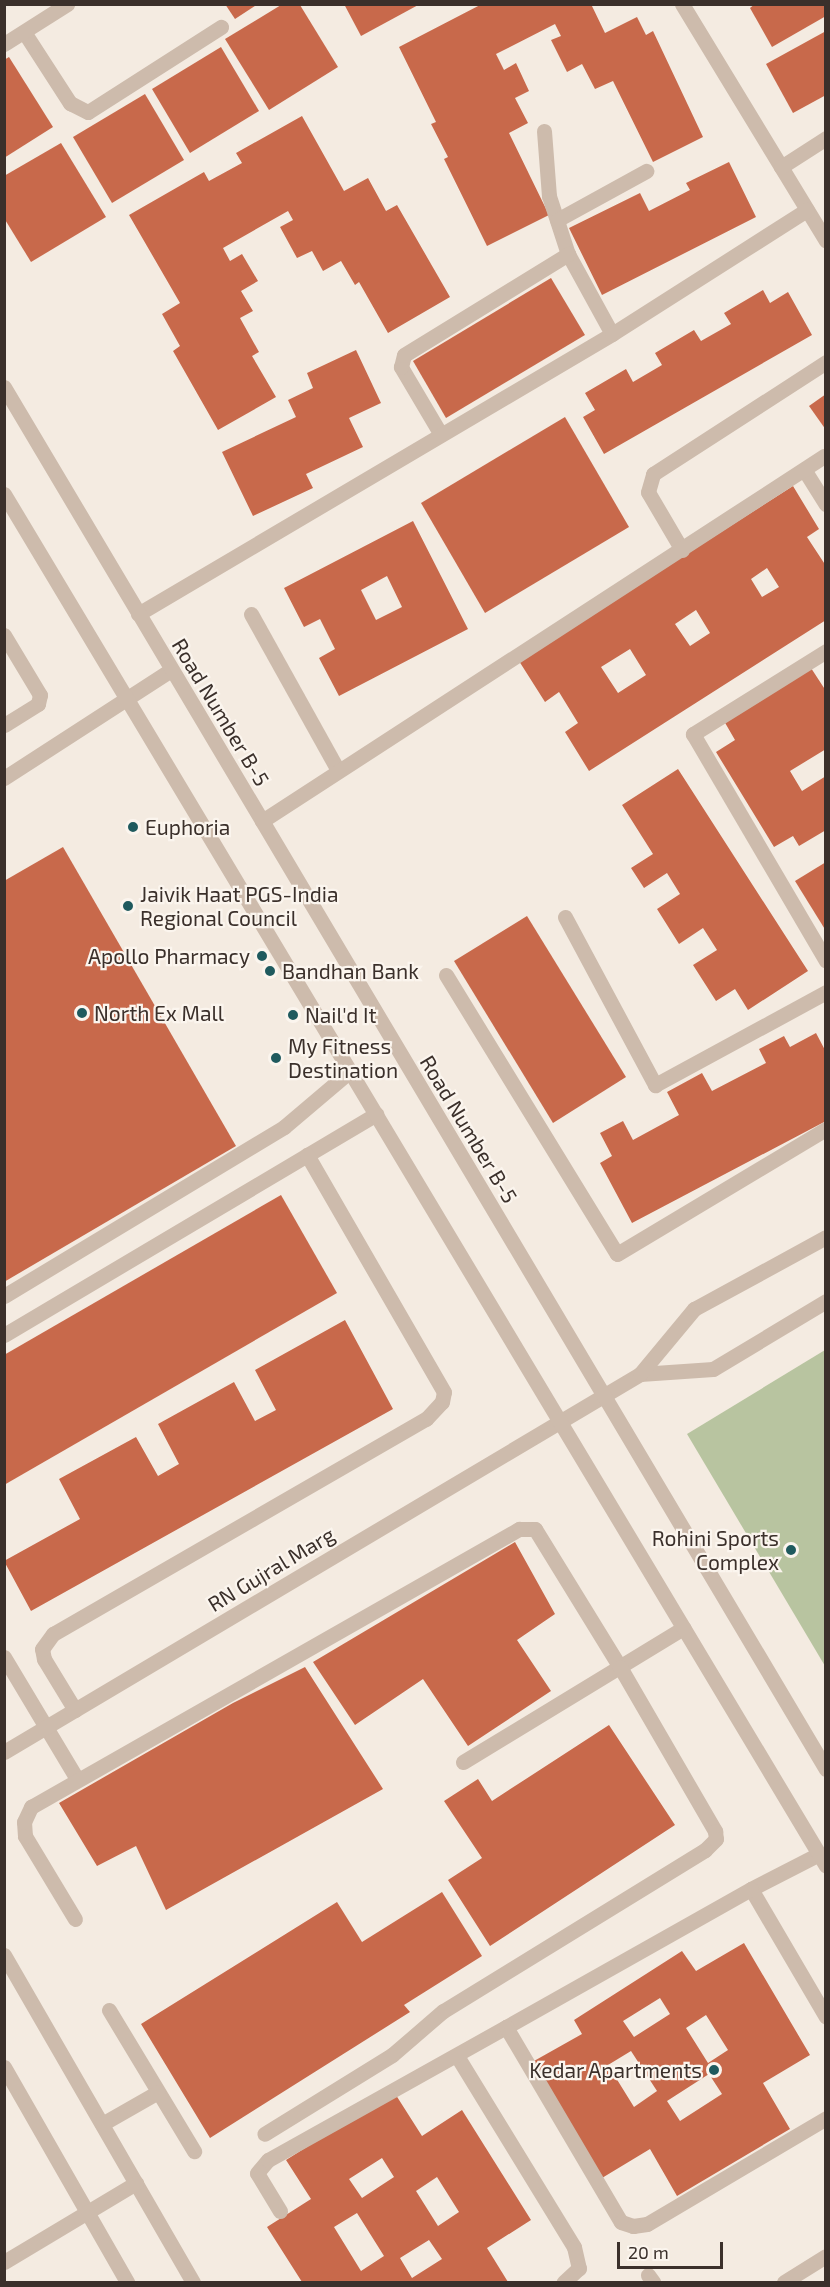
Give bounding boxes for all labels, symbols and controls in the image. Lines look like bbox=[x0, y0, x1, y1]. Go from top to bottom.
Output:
street label: Road Number B-5 bbox=[167, 633, 275, 791]
place label: Euphoria bbox=[145, 814, 230, 840]
marker: Euphoria bbox=[126, 820, 140, 834]
place label: Jaivik Haat PGS-India Regional Council bbox=[140, 881, 339, 931]
marker: Jaivik Haat PGS-India Regional Council bbox=[121, 899, 135, 913]
place label: Apollo Pharmacy bbox=[88, 943, 250, 969]
marker: Apollo Pharmacy bbox=[255, 949, 269, 963]
place label: Bandhan Bank bbox=[282, 958, 419, 984]
marker: Bandhan Bank bbox=[263, 964, 277, 978]
place label: North Ex Mall bbox=[94, 1000, 224, 1026]
place label: Nail'd It bbox=[305, 1002, 377, 1028]
marker: North Ex Mall bbox=[75, 1006, 89, 1020]
marker: Nail'd It bbox=[286, 1008, 300, 1022]
place label: My Fitness Destination bbox=[288, 1033, 398, 1083]
street label: Road Number B-5 bbox=[415, 1050, 523, 1208]
marker: My Fitness Destination bbox=[269, 1051, 283, 1065]
street label: RN Gujral Marg bbox=[203, 1521, 339, 1617]
place label: Rohini Sports Complex bbox=[652, 1525, 779, 1575]
marker: Rohini Sports Complex bbox=[784, 1543, 798, 1557]
place label: Kedar Apartments bbox=[528, 2057, 702, 2083]
marker: Kedar Apartments bbox=[707, 2063, 721, 2077]
scale bar bbox=[620, 2230, 726, 2268]
text: 20 m bbox=[628, 2241, 669, 2263]

